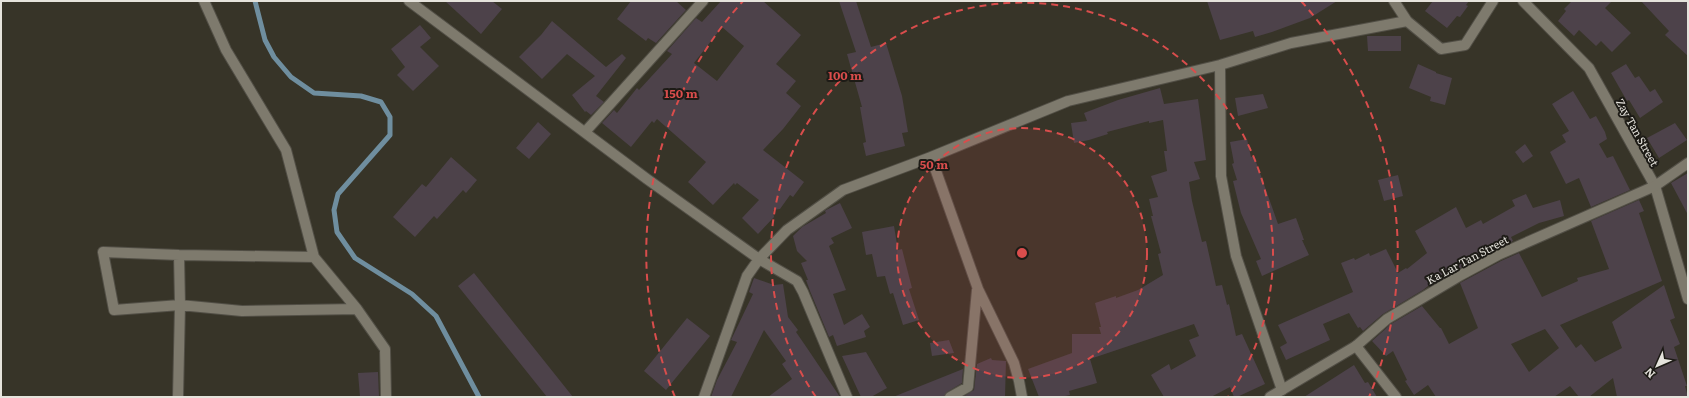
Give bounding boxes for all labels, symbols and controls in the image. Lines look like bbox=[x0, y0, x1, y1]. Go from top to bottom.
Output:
text: 100 m bbox=[828, 66, 862, 84]
text: 150 m bbox=[664, 84, 698, 102]
street label: Zay Tan Street bbox=[1613, 95, 1663, 169]
text: 50 m bbox=[920, 155, 948, 173]
street label: Ka Lar Tan Street bbox=[1423, 230, 1511, 287]
centre of rings bbox=[1015, 246, 1029, 260]
north arrow bbox=[1637, 346, 1677, 386]
text: N bbox=[1640, 365, 1658, 383]

